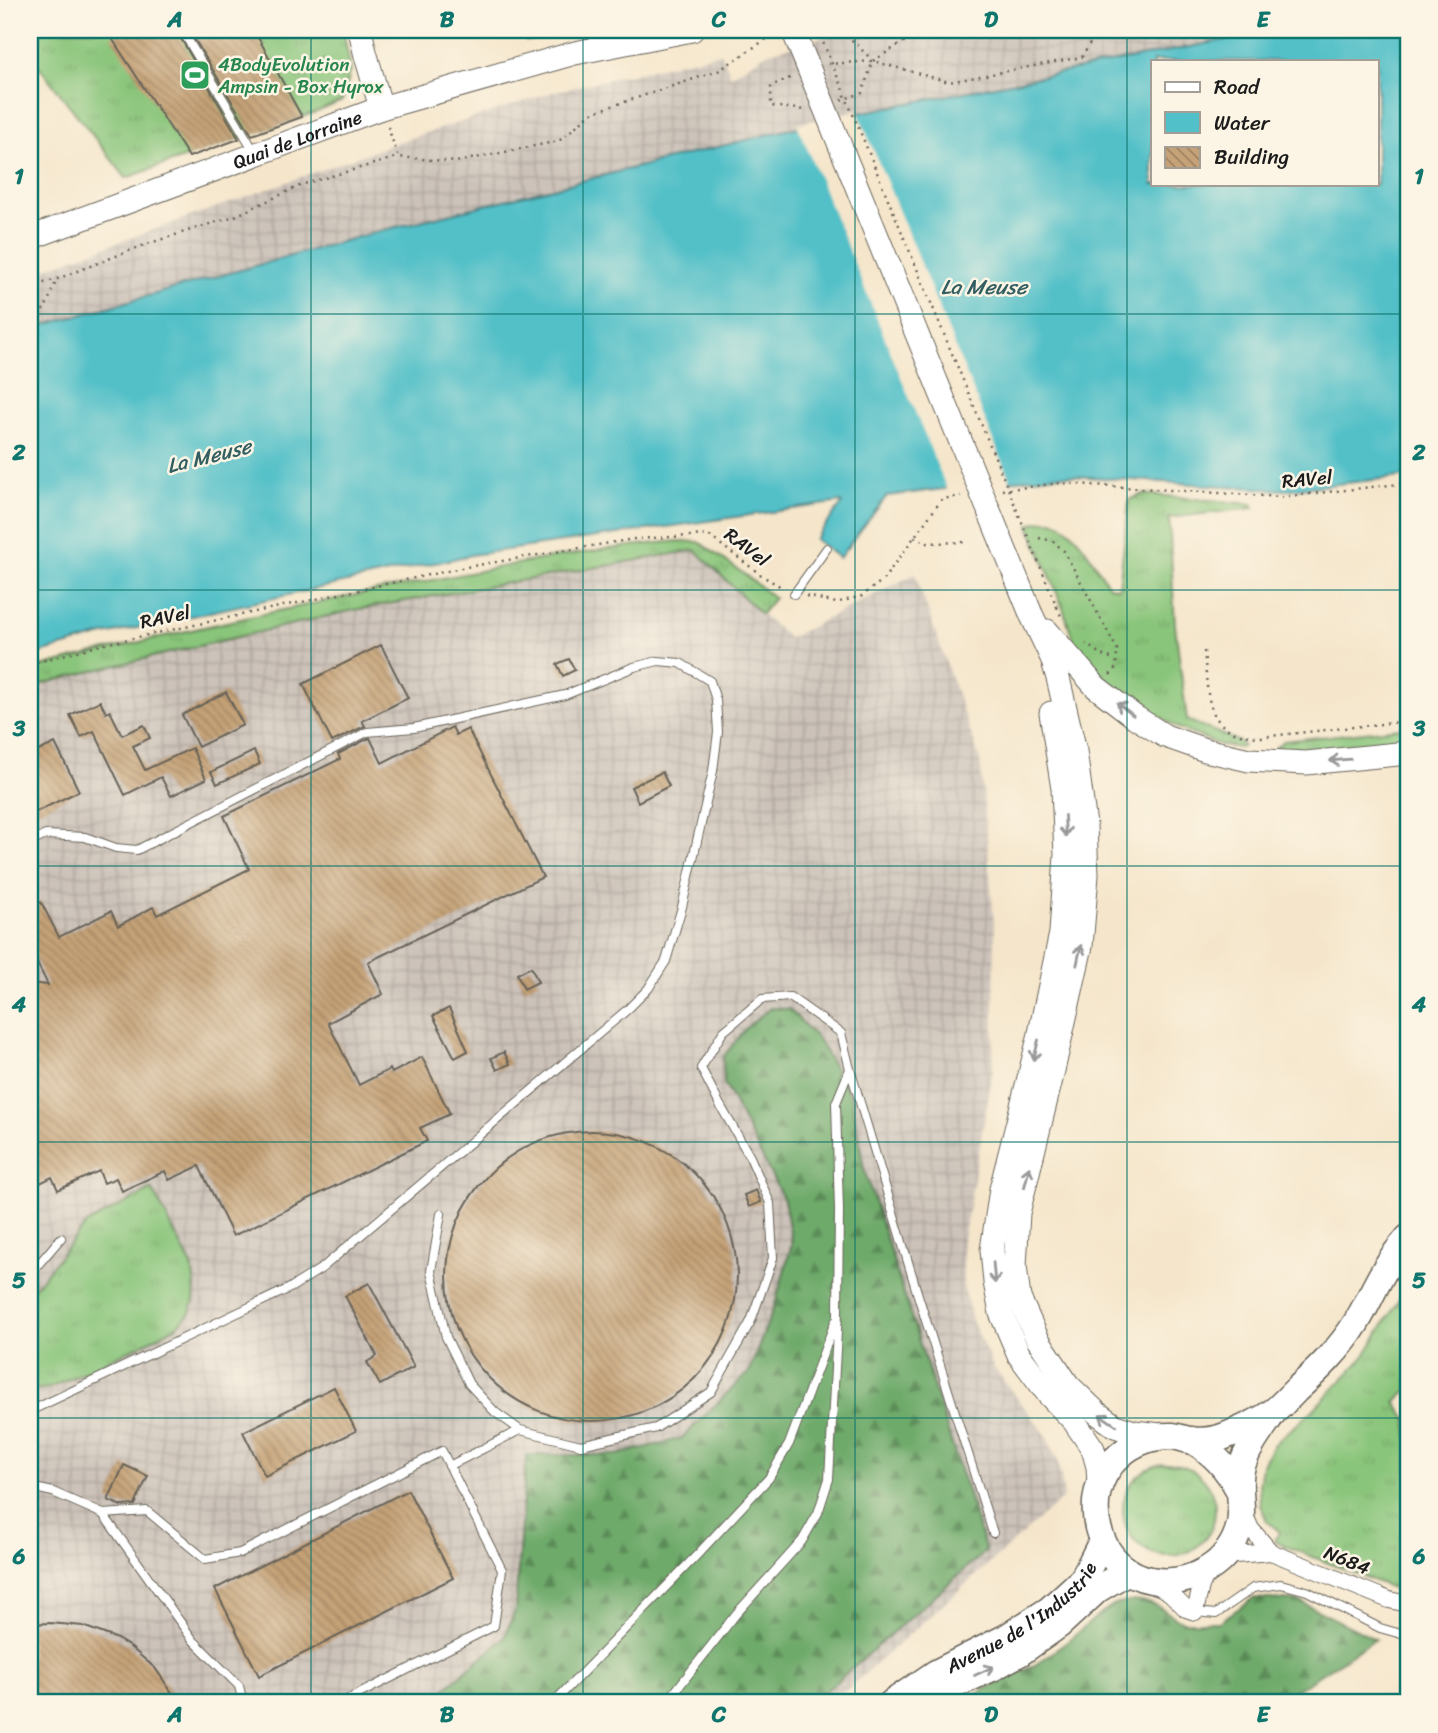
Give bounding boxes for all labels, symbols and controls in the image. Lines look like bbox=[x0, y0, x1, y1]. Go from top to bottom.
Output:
text: A bbox=[166, 0, 183, 40]
text: B bbox=[440, 0, 455, 40]
text: C bbox=[711, 0, 727, 40]
text: D bbox=[984, 0, 999, 40]
text: E bbox=[1257, 0, 1272, 40]
place label: 4BodyEvolution Ampsin - Box Hyrox bbox=[217, 48, 384, 103]
sports icon: 4BodyEvolution Ampsin - Box Hyrox bbox=[178, 58, 212, 92]
legend bbox=[1151, 60, 1378, 186]
text: Road bbox=[1214, 68, 1261, 106]
street label: Quai de Lorraine bbox=[228, 100, 367, 178]
text: Water bbox=[1214, 104, 1271, 142]
text: Building bbox=[1214, 138, 1290, 176]
text: 1 bbox=[14, 156, 24, 197]
text: 1 bbox=[1414, 156, 1424, 197]
water label: La Meuse bbox=[941, 268, 1029, 306]
water label: La Meuse bbox=[163, 427, 258, 485]
text: 2 bbox=[11, 432, 26, 473]
text: 2 bbox=[1411, 432, 1426, 473]
street label: RAVel bbox=[1280, 460, 1334, 498]
street label: RAVel bbox=[717, 519, 778, 576]
street label: RAVel bbox=[137, 595, 194, 638]
one-way arrow bbox=[1116, 702, 1134, 717]
text: 3 bbox=[12, 708, 26, 749]
text: 3 bbox=[1412, 708, 1426, 749]
one-way arrow bbox=[1330, 754, 1352, 767]
one-way arrow bbox=[1059, 814, 1072, 837]
one-way arrow bbox=[1072, 944, 1086, 967]
text: 4 bbox=[11, 984, 27, 1025]
text: 4 bbox=[1411, 984, 1427, 1025]
one-way arrow bbox=[1029, 1039, 1042, 1061]
one-way arrow bbox=[1021, 1166, 1034, 1189]
text: 5 bbox=[12, 1260, 26, 1301]
text: 5 bbox=[1412, 1260, 1426, 1301]
one-way arrow bbox=[988, 1261, 1001, 1284]
one-way arrow bbox=[1099, 1413, 1118, 1428]
text: 6 bbox=[11, 1536, 26, 1577]
street label: N684 bbox=[1319, 1536, 1375, 1584]
text: 6 bbox=[1411, 1536, 1426, 1577]
street label: Avenue de l'Industrie bbox=[939, 1556, 1106, 1682]
one-way arrow bbox=[973, 1664, 995, 1677]
text: A bbox=[166, 1694, 183, 1733]
text: B bbox=[440, 1694, 455, 1733]
text: C bbox=[711, 1694, 727, 1733]
text: D bbox=[984, 1694, 999, 1733]
text: E bbox=[1257, 1694, 1272, 1733]

